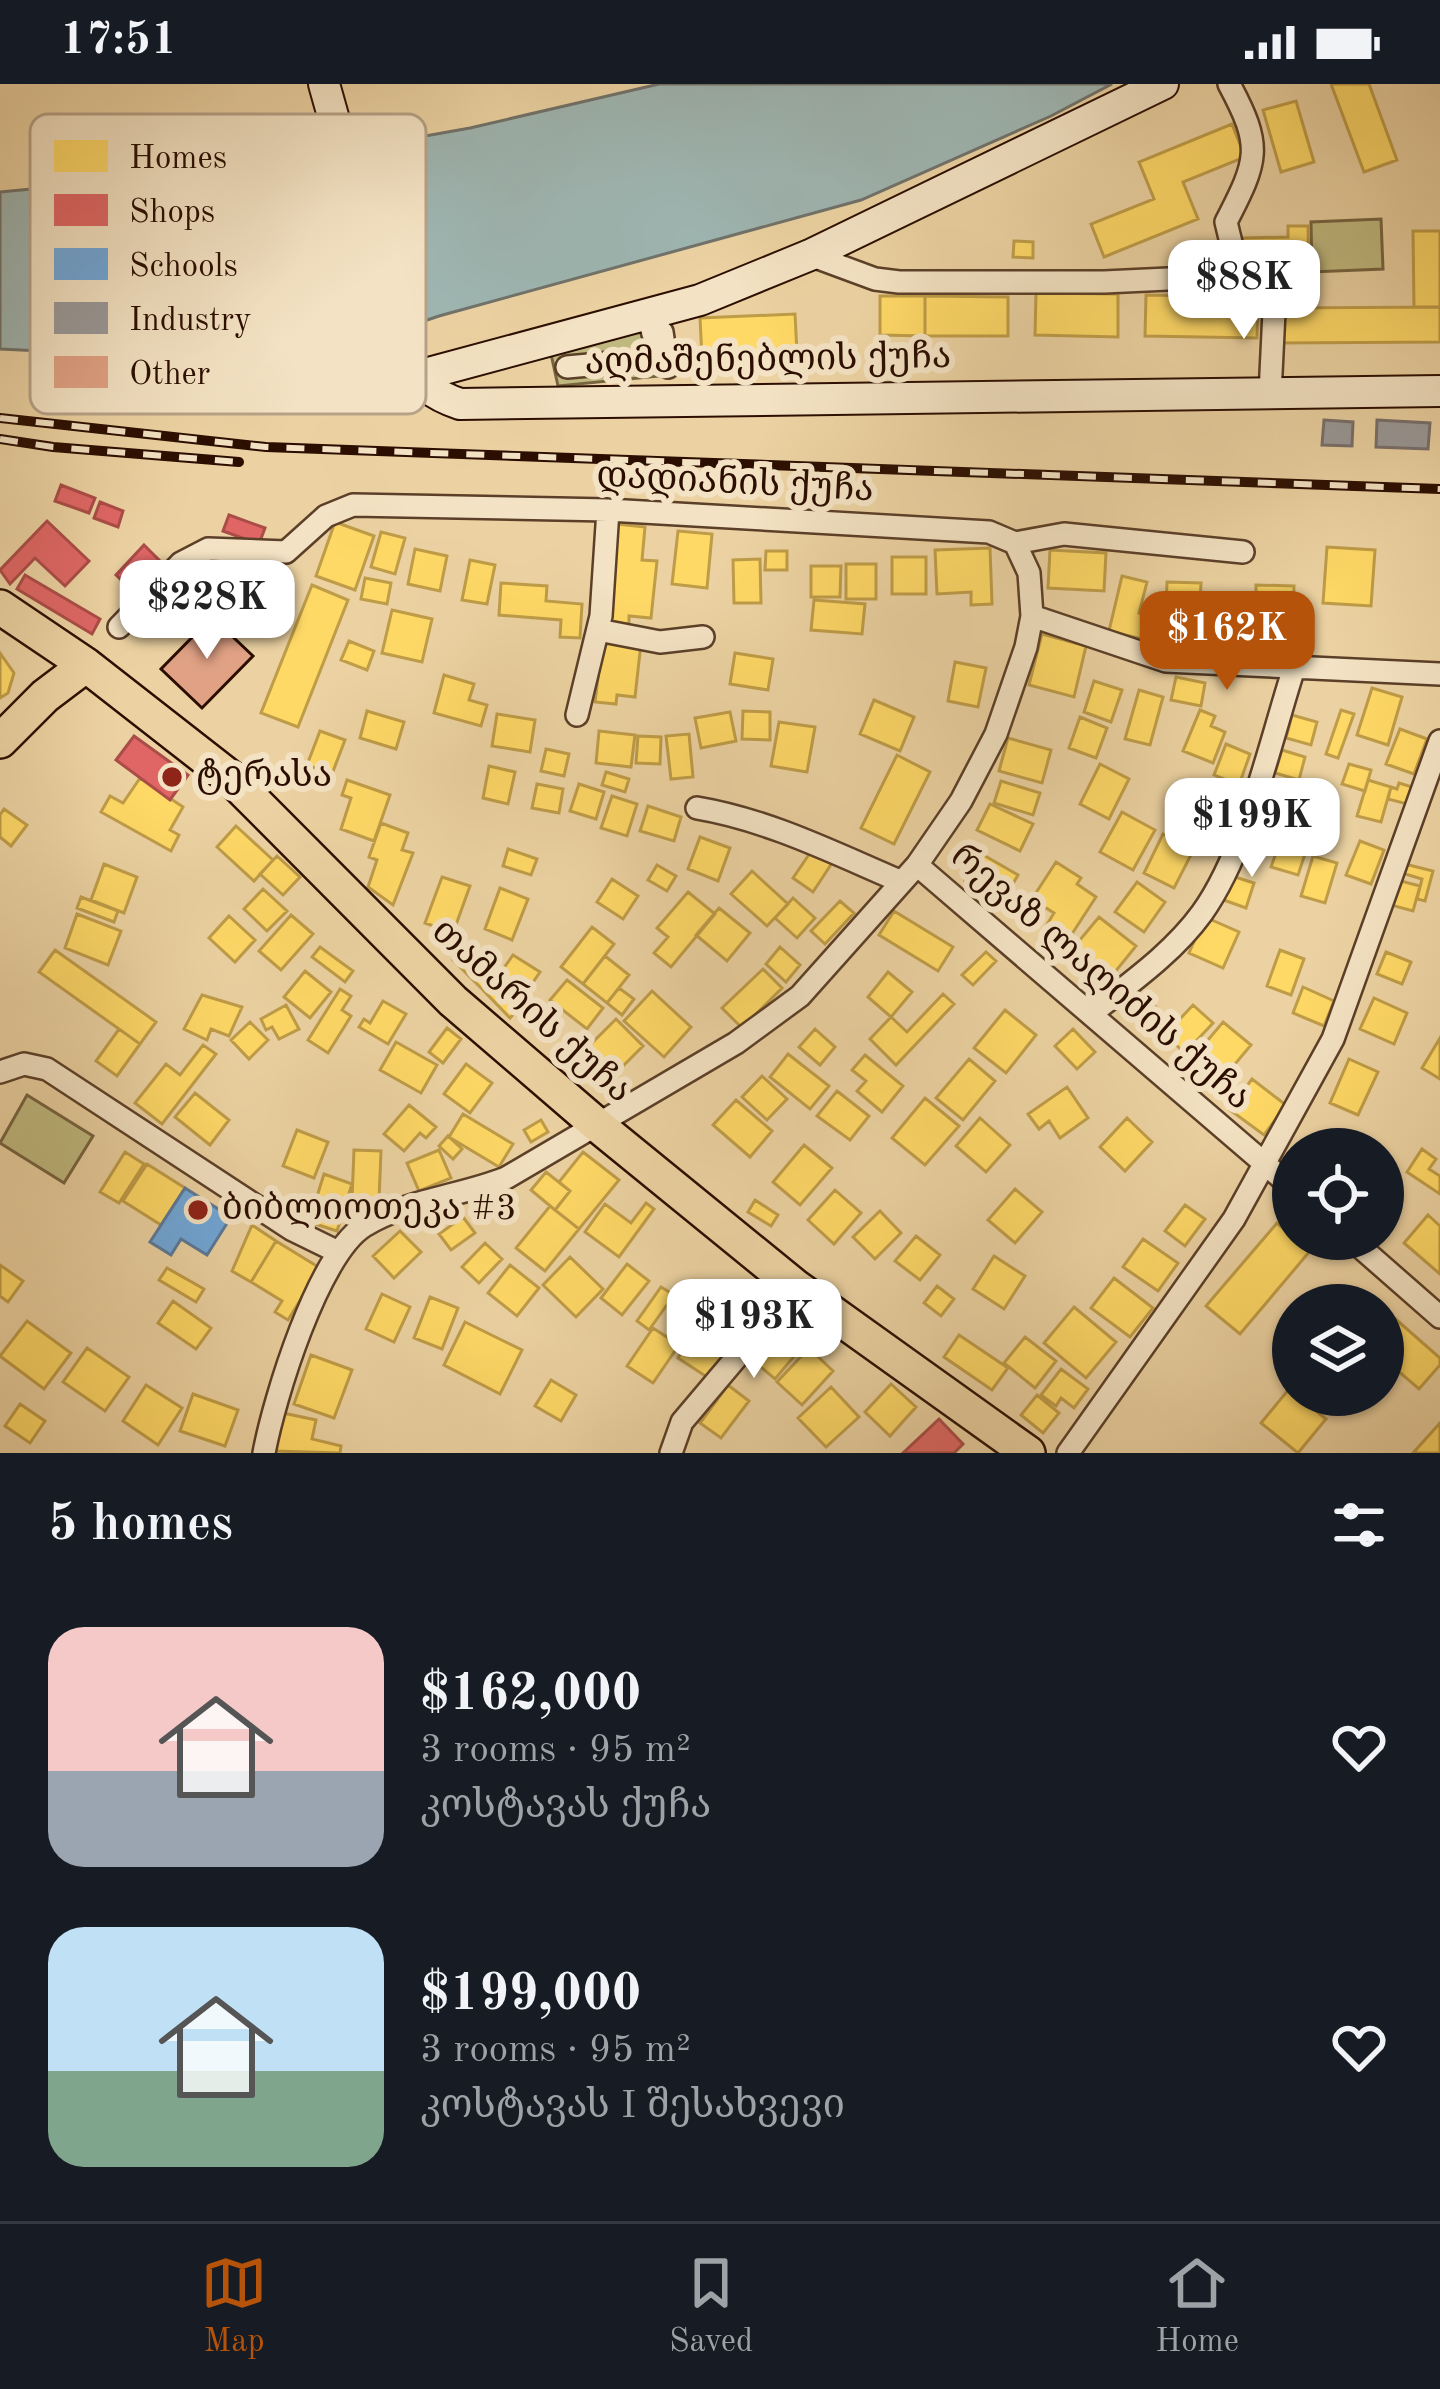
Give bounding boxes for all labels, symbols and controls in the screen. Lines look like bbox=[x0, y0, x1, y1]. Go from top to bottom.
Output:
text: 17:51 bbox=[60, 19, 177, 64]
legend bbox=[30, 114, 426, 414]
text: Homes bbox=[129, 143, 227, 176]
text: Shops bbox=[129, 197, 215, 230]
pin: $88K bbox=[1173, 240, 1315, 342]
text: Schools bbox=[129, 251, 238, 284]
text: $88K bbox=[1195, 259, 1293, 298]
text: Industry bbox=[129, 305, 252, 338]
street label: აღმაშენებლის ქუჩა bbox=[584, 338, 952, 382]
text: Other bbox=[129, 359, 210, 392]
street label: დადიანის ქუჩა bbox=[596, 457, 875, 509]
pin: $228K bbox=[123, 560, 291, 662]
text: $228K bbox=[147, 579, 267, 618]
pin: $162K bbox=[1143, 591, 1311, 693]
text: $162K bbox=[1167, 610, 1287, 649]
place label: ტერასა bbox=[196, 758, 332, 795]
marker: ტერასა bbox=[159, 764, 185, 790]
pin: $199K bbox=[1168, 778, 1336, 880]
text: $199K bbox=[1192, 797, 1312, 836]
street label: რევაზ ლაღიძის ქუჩა bbox=[943, 838, 1257, 1118]
street label: თამარის ქუჩა bbox=[424, 913, 638, 1111]
map controls bbox=[1272, 1128, 1404, 1416]
button: locate bbox=[1272, 1128, 1404, 1260]
place label: ბიბლიოთეკა #3 bbox=[222, 1191, 517, 1228]
marker: ბიბლიოთეკა #3 bbox=[185, 1197, 211, 1223]
pin: $193K bbox=[670, 1279, 838, 1381]
button: layers bbox=[1272, 1284, 1404, 1416]
text: $193K bbox=[694, 1298, 814, 1337]
icon: filters bbox=[1326, 1492, 1392, 1558]
text: 5 homes bbox=[48, 1500, 233, 1551]
text: $162,000 bbox=[420, 1670, 641, 1721]
icon: home bbox=[144, 1675, 288, 1819]
icon: heart bbox=[1326, 1714, 1392, 1780]
text: 3 rooms · 95 m² bbox=[420, 1731, 691, 1770]
text: კოსტავას ქუჩა bbox=[420, 1787, 711, 1826]
text: $199,000 bbox=[420, 1970, 641, 2021]
icon: home bbox=[144, 1975, 288, 2119]
icon: heart bbox=[1326, 2014, 1392, 2080]
text: 3 rooms · 95 m² bbox=[420, 2031, 691, 2070]
text: კოსტავას I შესახვევი bbox=[420, 2087, 845, 2126]
tab: Map bbox=[201, 2250, 267, 2363]
tab: Saved bbox=[669, 2250, 753, 2363]
tab: Home bbox=[1155, 2250, 1239, 2363]

